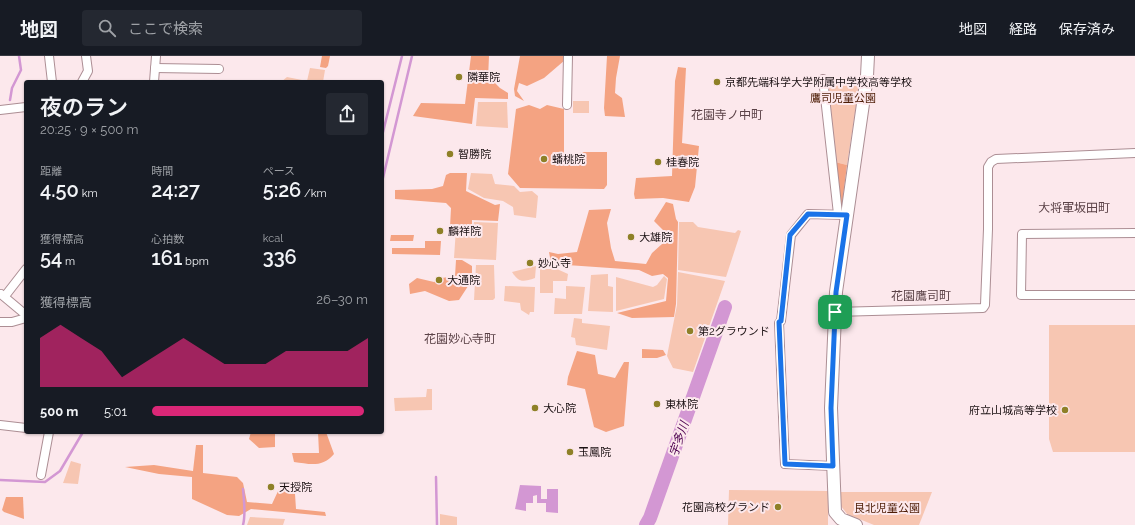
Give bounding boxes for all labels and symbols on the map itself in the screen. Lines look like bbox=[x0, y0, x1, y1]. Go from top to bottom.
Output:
place label: 隣華院 bbox=[467, 71, 500, 84]
marker: 隣華院 bbox=[454, 72, 464, 82]
place label: 京都先端科学大学附属中学校高等学校 bbox=[725, 76, 912, 89]
marker: 京都先端科学大学附属中学校高等学校 bbox=[712, 77, 722, 87]
park label: 鷹司児童公園 bbox=[810, 92, 876, 105]
district label: 花園寺ノ中町 bbox=[691, 108, 763, 122]
place label: 智勝院 bbox=[458, 148, 491, 161]
marker: 智勝院 bbox=[445, 149, 455, 159]
place label: 蟠桃院 bbox=[552, 153, 585, 166]
marker: 蟠桃院 bbox=[539, 154, 549, 164]
place label: 桂春院 bbox=[666, 156, 699, 169]
marker: 桂春院 bbox=[653, 157, 663, 167]
district label: 大将軍坂田町 bbox=[1038, 201, 1110, 215]
place label: 麟祥院 bbox=[448, 225, 481, 238]
marker: 麟祥院 bbox=[435, 226, 445, 236]
place label: 大雄院 bbox=[639, 231, 672, 244]
marker: 大雄院 bbox=[626, 232, 636, 242]
place label: 妙心寺 bbox=[538, 257, 571, 270]
marker: 妙心寺 bbox=[525, 258, 535, 268]
place label: 大通院 bbox=[447, 274, 480, 287]
marker: 大通院 bbox=[434, 275, 444, 285]
district label: 花園鷹司町 bbox=[891, 289, 951, 303]
pin bbox=[818, 295, 852, 329]
place label: 第2グラウンド bbox=[698, 325, 770, 338]
marker: 第2グラウンド bbox=[685, 326, 695, 336]
district label: 花園妙心寺町 bbox=[424, 332, 496, 346]
place label: 東林院 bbox=[665, 398, 698, 411]
marker: 東林院 bbox=[652, 399, 662, 409]
place label: 大心院 bbox=[543, 402, 576, 415]
marker: 大心院 bbox=[530, 403, 540, 413]
place label: 府立山城高等学校 bbox=[969, 404, 1057, 417]
marker: 府立山城高等学校 bbox=[1060, 405, 1070, 415]
water label: 宇多川 bbox=[667, 418, 692, 458]
place label: 玉鳳院 bbox=[578, 446, 611, 459]
marker: 玉鳳院 bbox=[565, 447, 575, 457]
place label: 天授院 bbox=[279, 481, 312, 494]
marker: 天授院 bbox=[266, 482, 276, 492]
place label: 花園高校グランド bbox=[682, 501, 770, 514]
marker: 花園高校グランド bbox=[773, 502, 783, 512]
park label: 艮北児童公園 bbox=[854, 502, 920, 515]

